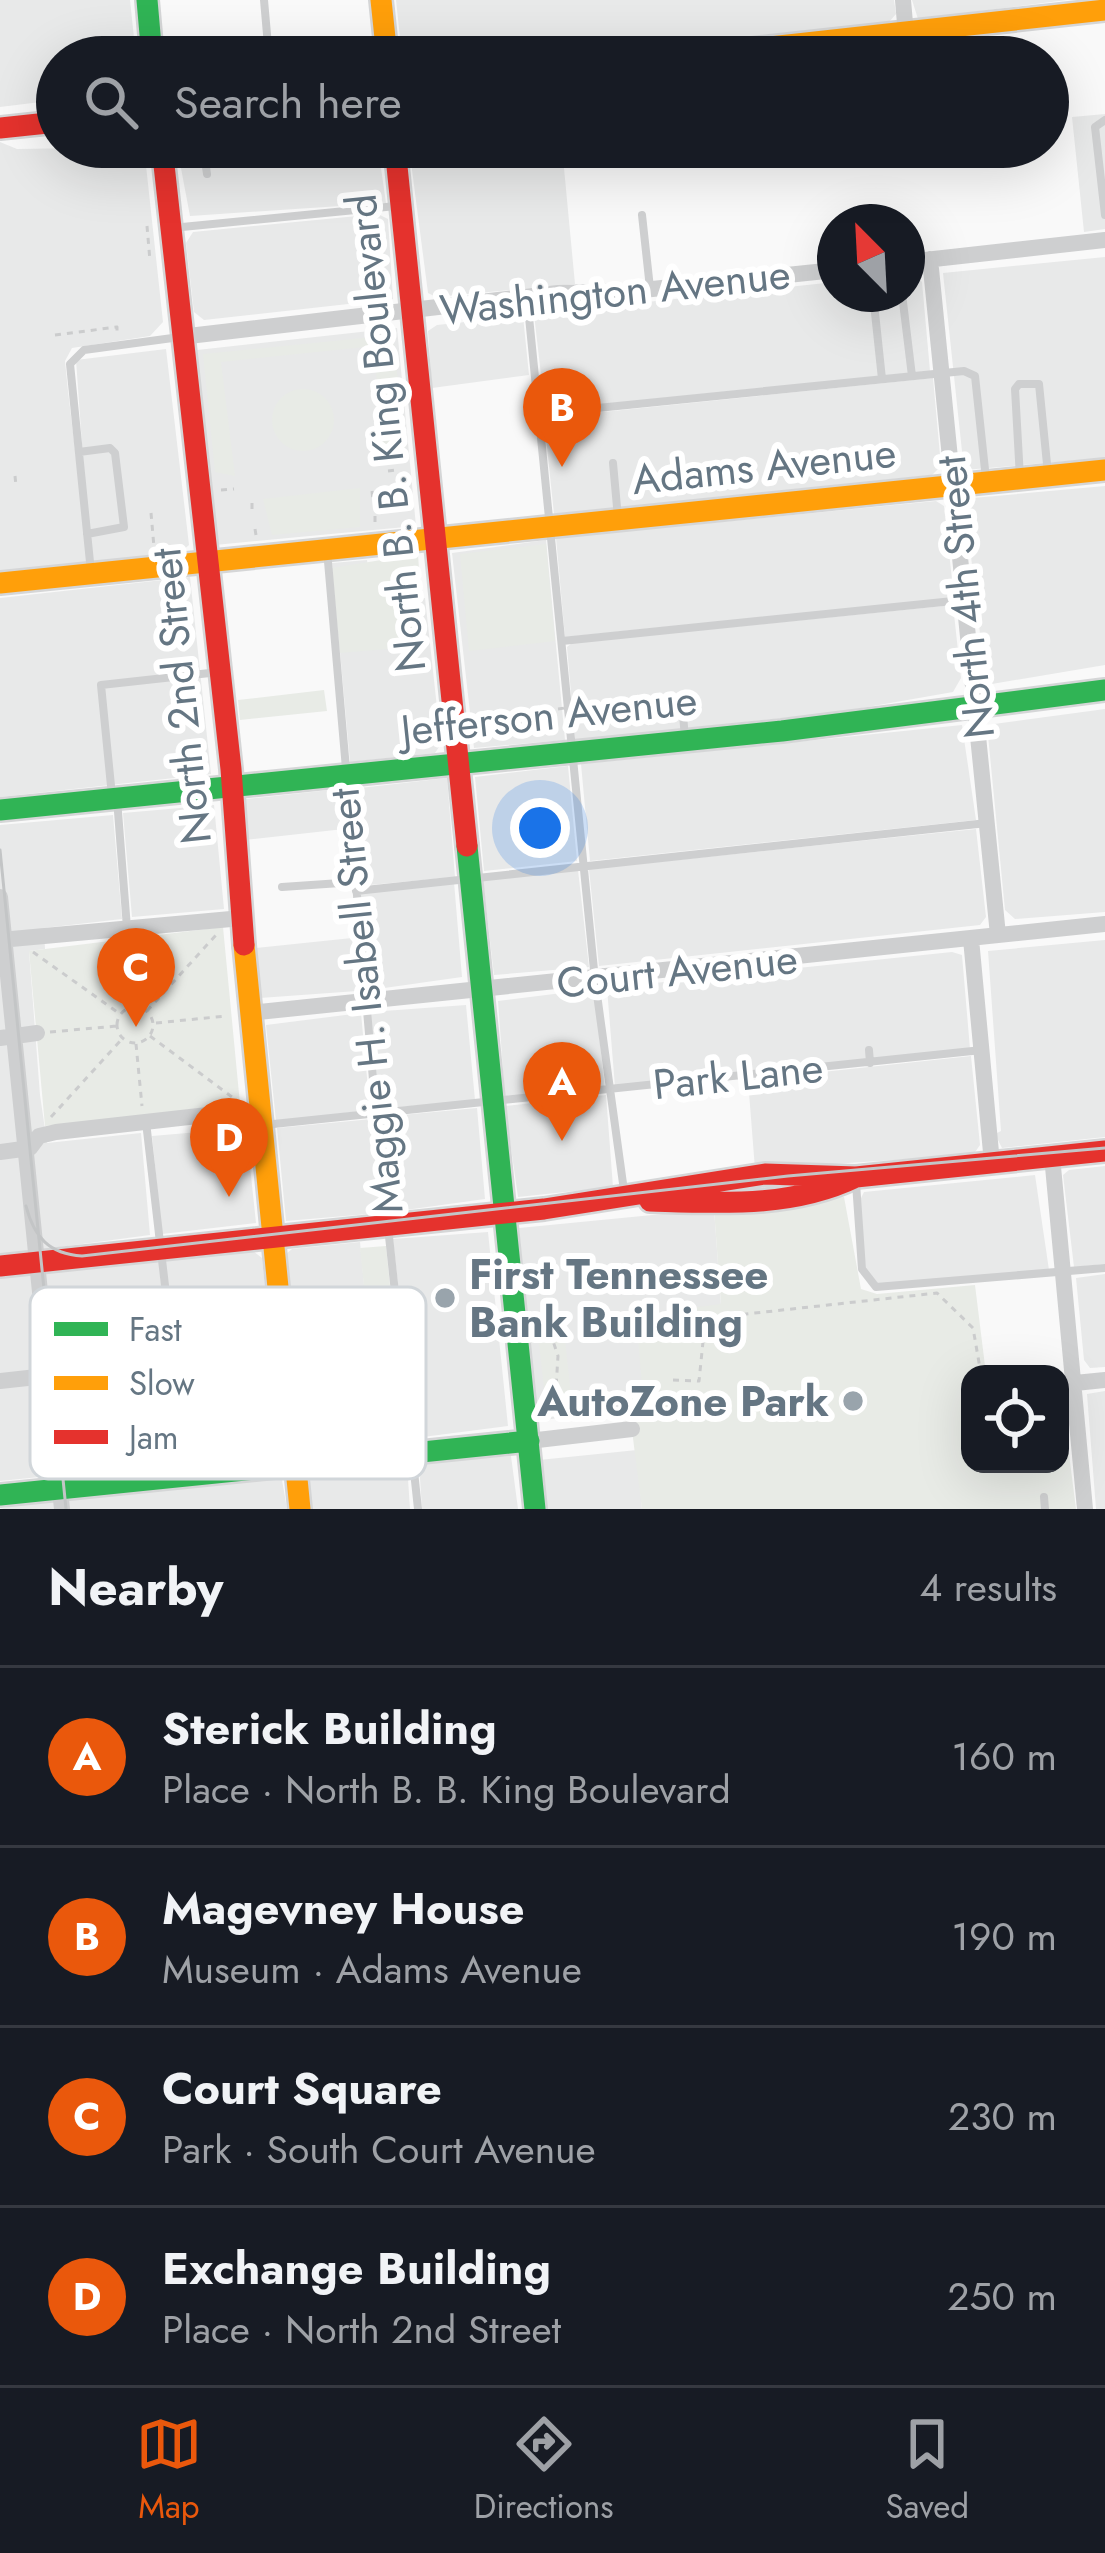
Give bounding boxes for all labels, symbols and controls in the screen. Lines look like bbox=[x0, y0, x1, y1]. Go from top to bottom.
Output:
search box bbox=[36, 36, 1069, 168]
icon: search bbox=[78, 69, 144, 135]
text: Search here bbox=[174, 70, 402, 135]
street label: North B. B. King Boulevard bbox=[331, 191, 441, 675]
north arrow bbox=[817, 204, 925, 312]
street label: Washington Avenue bbox=[437, 243, 793, 341]
pin: B bbox=[523, 368, 601, 467]
street label: Adams Avenue bbox=[629, 422, 899, 510]
street label: North 4th Street bbox=[920, 453, 1010, 741]
street label: North 2nd Street bbox=[135, 545, 227, 847]
street label: Jefferson Avenue bbox=[393, 669, 700, 761]
street label: Maggie H. Isabell Street bbox=[313, 785, 419, 1217]
your location bbox=[510, 798, 570, 858]
pin: C bbox=[97, 928, 175, 1027]
street label: Court Avenue bbox=[554, 928, 800, 1014]
street label: Park Lane bbox=[650, 1037, 826, 1115]
pin: A bbox=[523, 1042, 601, 1141]
pin: D bbox=[190, 1098, 268, 1197]
place label: First Tennessee Bank Building bbox=[469, 1244, 768, 1353]
marker: First Tennessee Bank Building bbox=[432, 1285, 458, 1311]
legend bbox=[30, 1287, 426, 1479]
text: Fast bbox=[129, 1306, 182, 1353]
text: Slow bbox=[129, 1360, 195, 1407]
map controls bbox=[961, 1365, 1069, 1473]
button: locate bbox=[961, 1365, 1069, 1473]
place label: AutoZone Park bbox=[536, 1371, 829, 1432]
marker: AutoZone Park bbox=[840, 1388, 866, 1414]
text: Jam bbox=[125, 1414, 179, 1461]
text: Nearby bbox=[48, 1550, 223, 1624]
text: 4 results bbox=[919, 1559, 1057, 1616]
text: Sterick Building bbox=[162, 1696, 497, 1761]
text: A bbox=[73, 1728, 101, 1785]
text: 160 m bbox=[951, 1728, 1057, 1785]
text: Place · North B. B. King Boulevard bbox=[162, 1761, 731, 1818]
text: Magevney House bbox=[162, 1876, 525, 1941]
text: B bbox=[74, 1908, 100, 1965]
text: 190 m bbox=[951, 1908, 1057, 1965]
text: Museum · Adams Avenue bbox=[162, 1941, 582, 1998]
text: Court Square bbox=[162, 2056, 442, 2121]
text: C bbox=[73, 2088, 101, 2145]
text: 230 m bbox=[948, 2088, 1057, 2145]
text: Park · South Court Avenue bbox=[162, 2121, 596, 2178]
text: Exchange Building bbox=[162, 2236, 551, 2301]
text: D bbox=[73, 2268, 101, 2325]
text: 250 m bbox=[947, 2268, 1057, 2325]
text: Place · North 2nd Street bbox=[162, 2301, 561, 2358]
tab: Map bbox=[136, 2411, 202, 2530]
tab: Directions bbox=[474, 2411, 614, 2530]
tab: Saved bbox=[885, 2411, 969, 2530]

